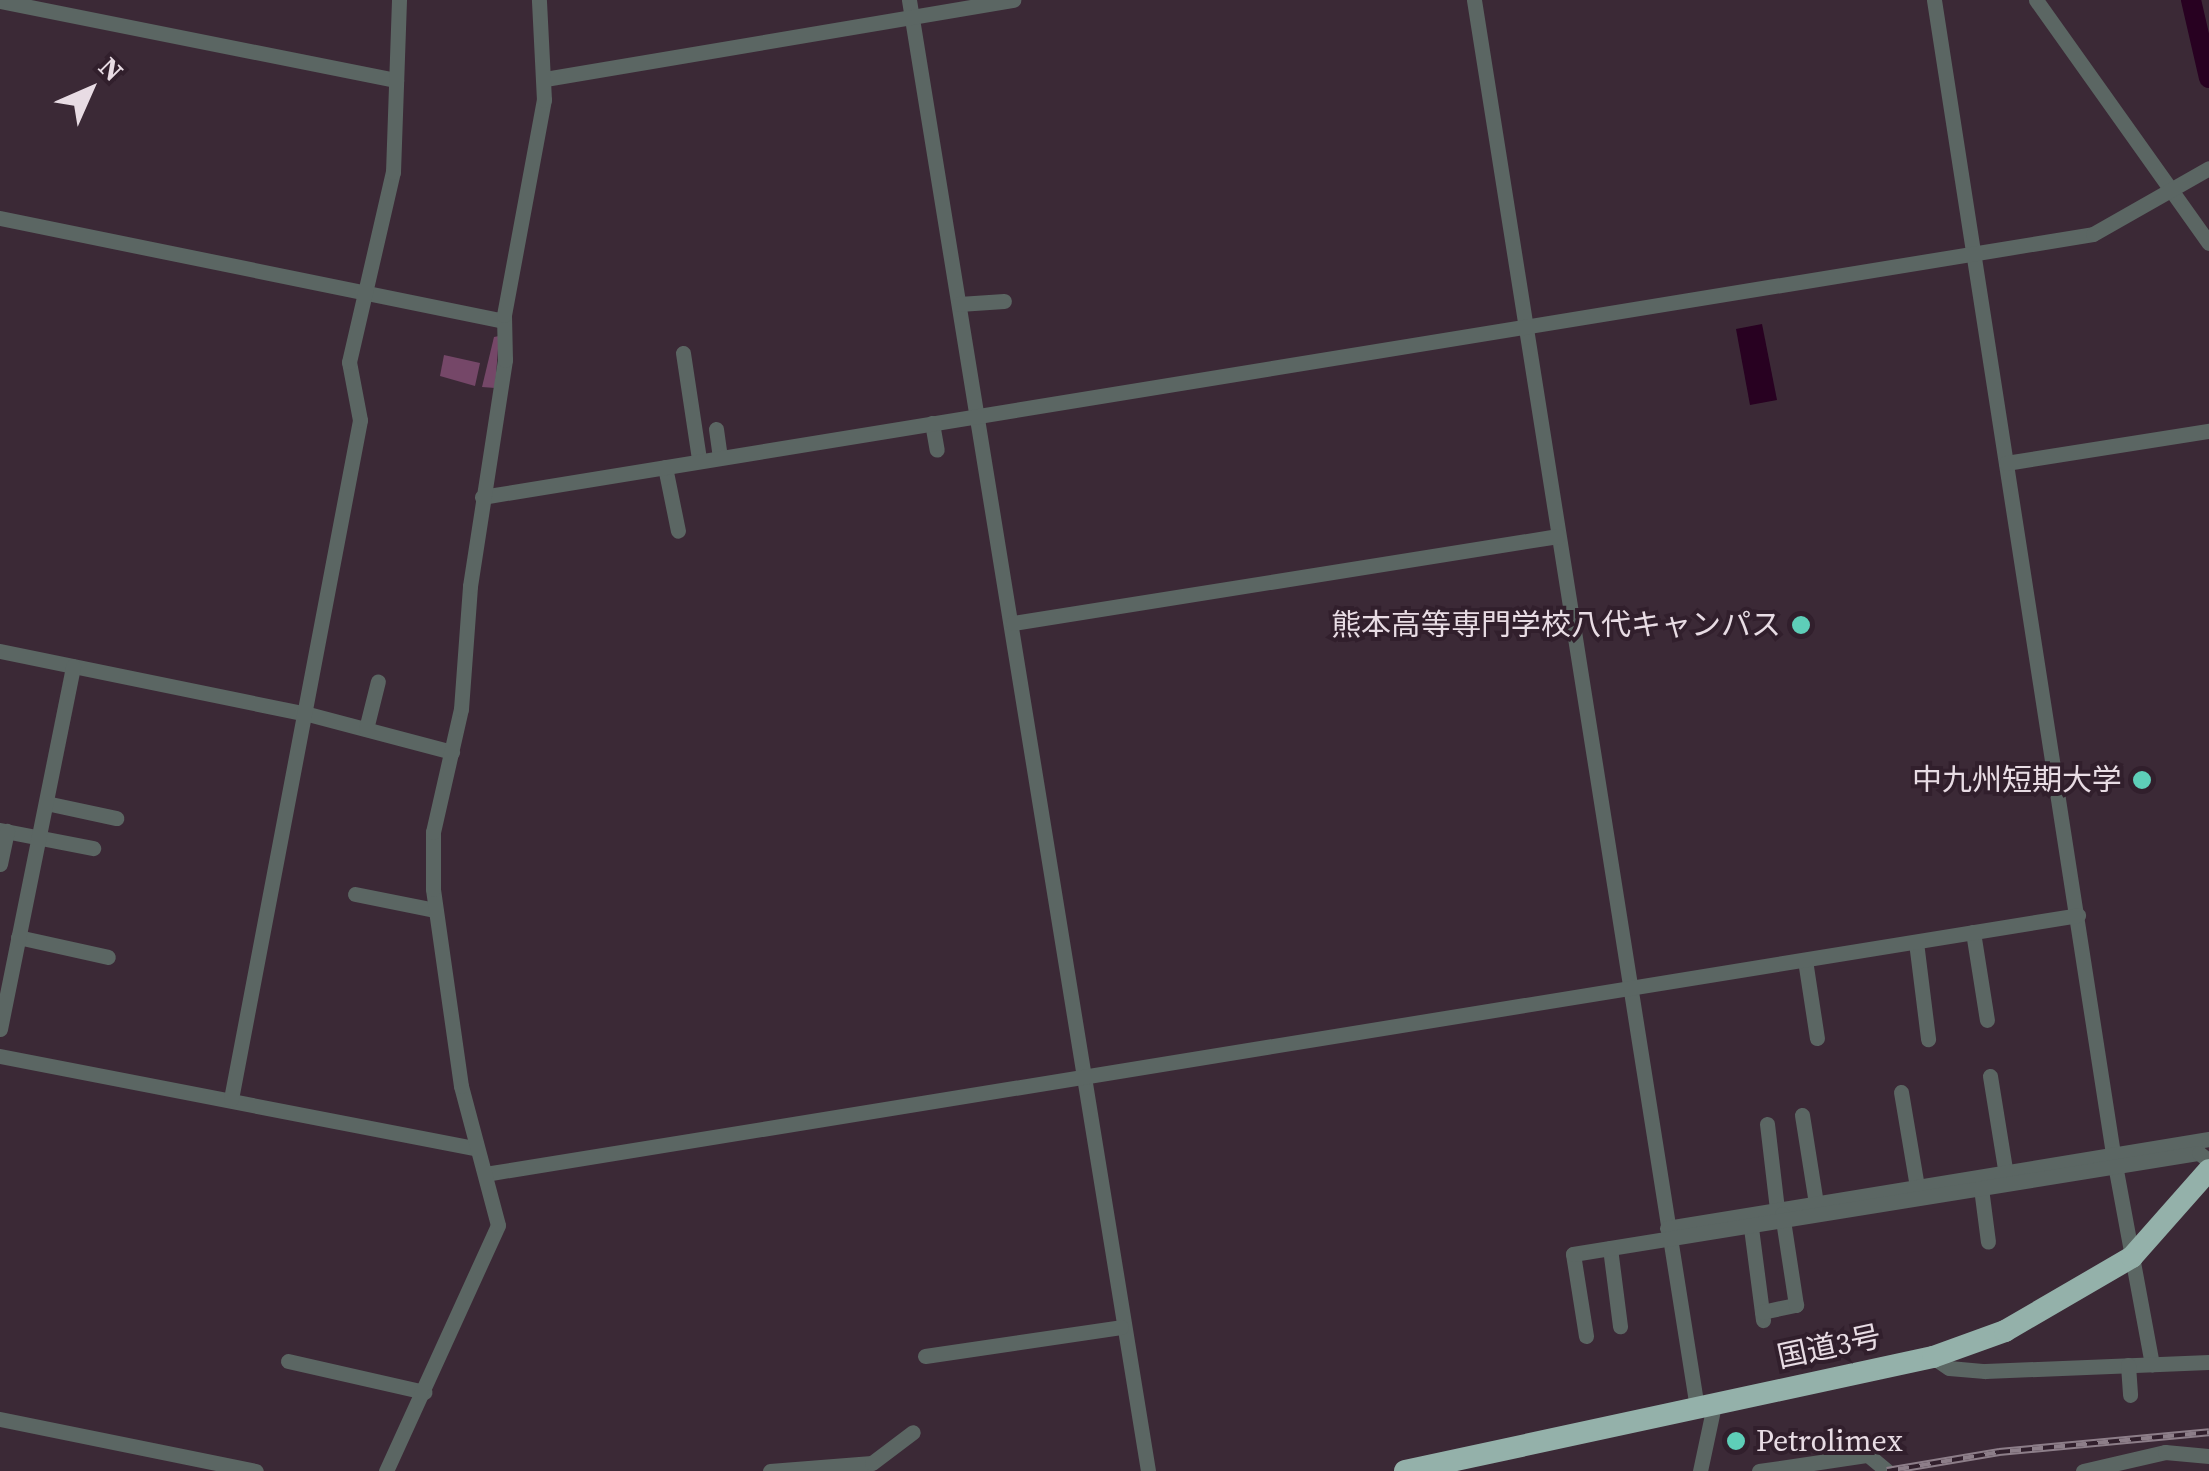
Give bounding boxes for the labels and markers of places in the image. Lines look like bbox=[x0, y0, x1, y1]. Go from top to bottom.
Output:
place label: 熊本高等専門学校八代キャンパス bbox=[1331, 607, 1781, 643]
marker: 熊本高等専門学校八代キャンパス bbox=[1790, 614, 1812, 636]
place label: 中九州短期大学 bbox=[1912, 762, 2122, 798]
marker: 中九州短期大学 bbox=[2131, 769, 2153, 791]
place label: Petrolimex bbox=[1756, 1423, 1903, 1459]
marker: Petrolimex bbox=[1725, 1430, 1747, 1452]

